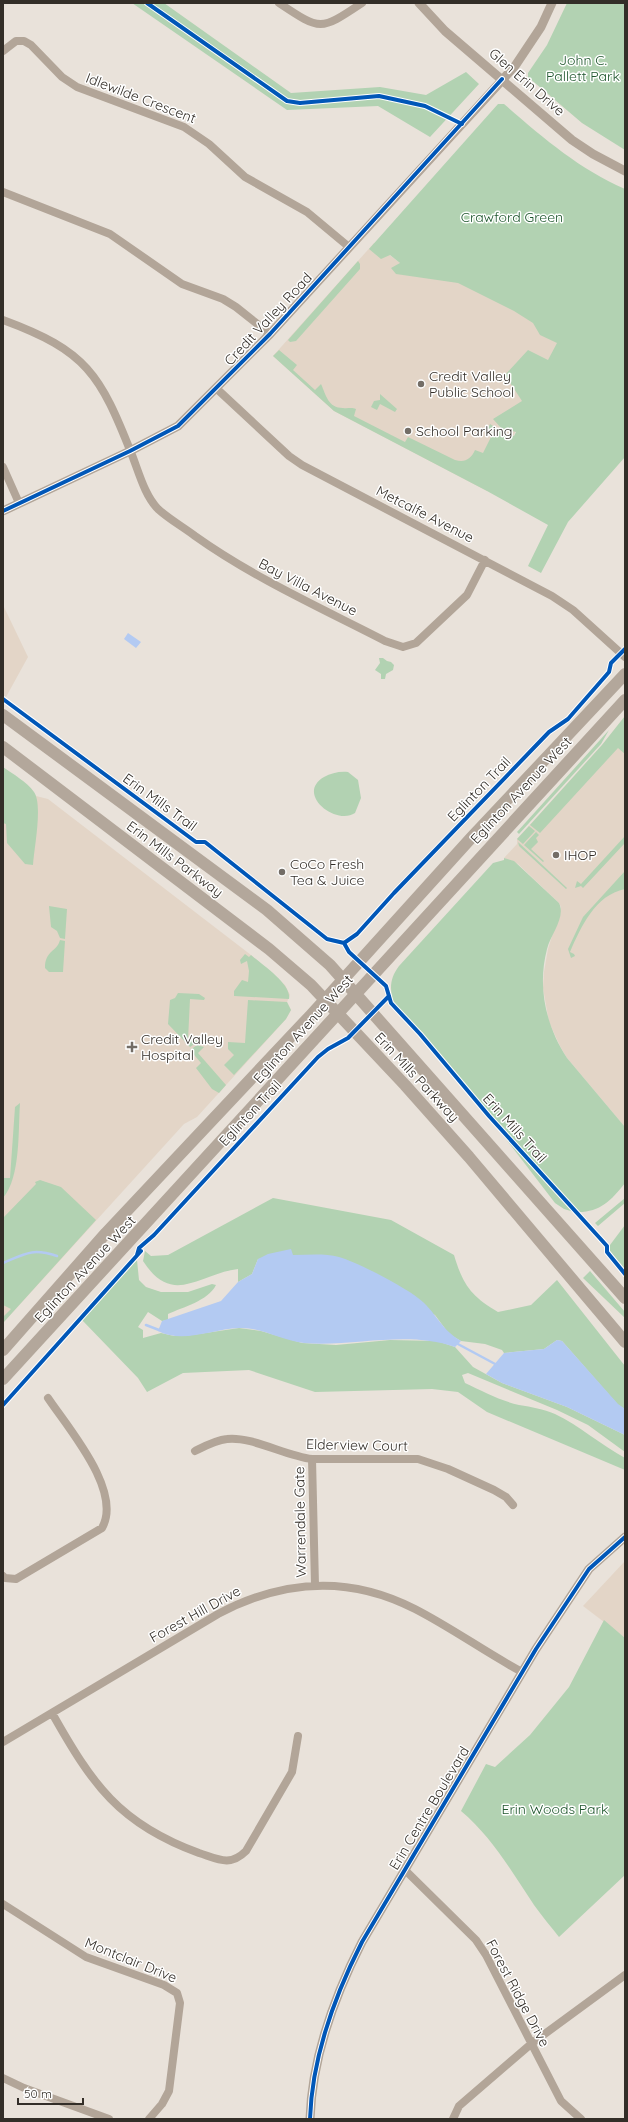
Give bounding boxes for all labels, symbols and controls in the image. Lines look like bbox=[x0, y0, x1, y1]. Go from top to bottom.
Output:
street label: Glen Erin Drive bbox=[485, 44, 569, 120]
park label: John C. Pallett Park bbox=[546, 51, 620, 85]
street label: Idlewilde Crescent bbox=[83, 69, 199, 127]
park label: Crawford Green bbox=[461, 208, 563, 226]
street label: Credit Valley Road bbox=[220, 269, 316, 369]
place label: Credit Valley Public School bbox=[429, 367, 514, 401]
marker: Credit Valley Public School bbox=[416, 379, 426, 389]
place label: School Parking bbox=[416, 422, 513, 440]
marker: School Parking bbox=[403, 426, 413, 436]
street label: Metcalfe Avenue bbox=[373, 482, 477, 546]
street label: Bay Villa Avenue bbox=[256, 554, 360, 620]
street label: Eglinton Avenue West bbox=[467, 732, 576, 847]
street label: Eglinton Trail bbox=[444, 753, 514, 825]
street label: Erin Mills Trail bbox=[119, 769, 201, 835]
street label: Erin Mills Parkway bbox=[123, 817, 227, 901]
place label: IHOP bbox=[564, 846, 597, 864]
marker: IHOP bbox=[551, 850, 561, 860]
place label: CoCo Fresh Tea & Juice bbox=[290, 855, 365, 889]
marker: CoCo Fresh Tea & Juice bbox=[277, 867, 287, 877]
street label: Eglinton Avenue West bbox=[249, 971, 357, 1087]
street label: Erin Mills Parkway bbox=[371, 1028, 463, 1126]
place label: Credit Valley Hospital bbox=[141, 1030, 223, 1064]
marker: Credit Valley Hospital bbox=[126, 1041, 138, 1053]
street label: Eglinton Trail bbox=[215, 1076, 285, 1150]
street label: Erin Mills Trail bbox=[479, 1090, 551, 1166]
street label: Eglinton Avenue West bbox=[31, 1211, 140, 1326]
street label: Elderview Court bbox=[306, 1435, 408, 1455]
street label: Warrendale Gate bbox=[290, 1466, 310, 1578]
street label: Forest Hill Drive bbox=[146, 1582, 244, 1646]
street label: Erin Centre Boulevard bbox=[385, 1743, 473, 1873]
park label: Erin Woods Park bbox=[502, 1800, 609, 1818]
street label: Montclair Drive bbox=[82, 1933, 180, 1987]
street label: Forest Ridge Drive bbox=[482, 1936, 554, 2050]
scale bar bbox=[18, 2080, 83, 2106]
text: 50 m bbox=[24, 2086, 52, 2101]

